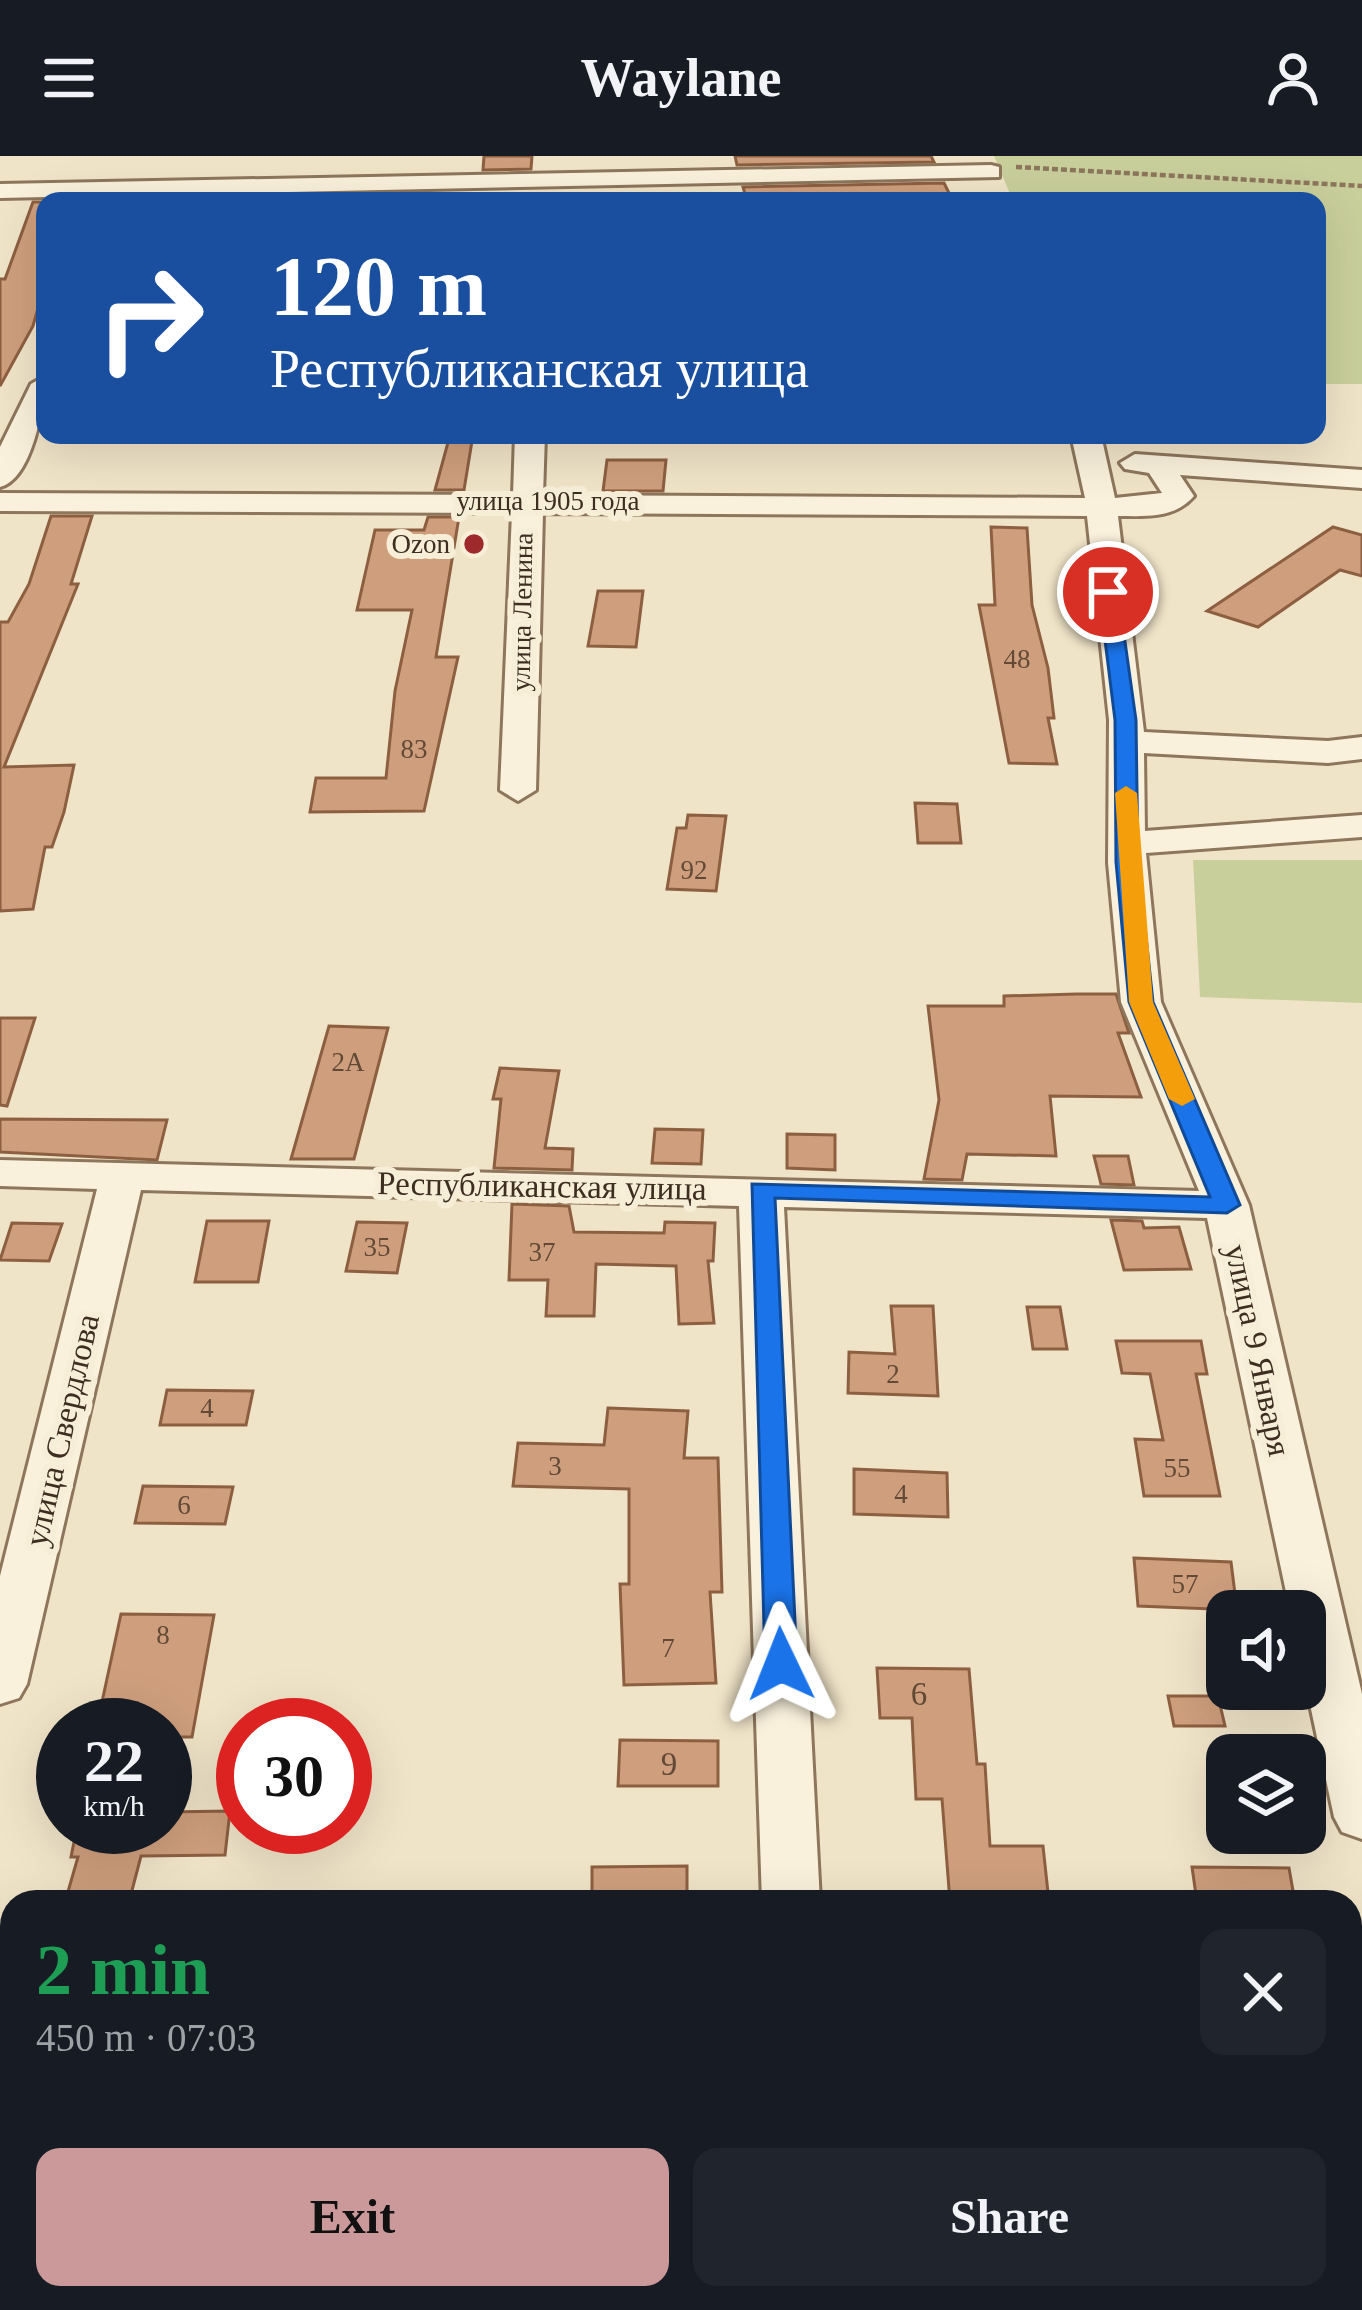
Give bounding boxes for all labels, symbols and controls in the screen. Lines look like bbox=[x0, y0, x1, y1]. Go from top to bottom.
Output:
icon: menu bbox=[36, 45, 102, 111]
icon: person bbox=[1260, 45, 1326, 111]
text: Waylane bbox=[580, 48, 782, 108]
icon: right bbox=[72, 240, 228, 396]
text: 120 m bbox=[270, 240, 487, 333]
text: Республиканская улица bbox=[270, 339, 809, 399]
street label: улица 1905 года bbox=[456, 486, 640, 516]
place label: Ozon bbox=[392, 529, 450, 559]
marker: Ozon bbox=[461, 531, 487, 557]
street label: улица Ленина bbox=[506, 532, 538, 692]
pin bbox=[1057, 541, 1159, 643]
icon: arrive bbox=[1075, 559, 1141, 625]
house number: 48 bbox=[1004, 644, 1031, 674]
house number: 83 bbox=[401, 734, 428, 764]
house number: 92 bbox=[681, 855, 708, 885]
house number: 2А bbox=[332, 1047, 365, 1077]
street label: Республиканская улица bbox=[377, 1165, 707, 1207]
house number: 35 bbox=[364, 1232, 391, 1262]
house number: 37 bbox=[529, 1237, 556, 1267]
street label: улица 9 Января bbox=[1218, 1241, 1298, 1459]
street label: улица Свердлова bbox=[18, 1310, 106, 1550]
house number: 2 bbox=[886, 1359, 900, 1389]
house number: 4 bbox=[200, 1393, 214, 1423]
house number: 3 bbox=[548, 1451, 562, 1481]
house number: 55 bbox=[1164, 1453, 1191, 1483]
house number: 4 bbox=[894, 1479, 908, 1509]
house number: 6 bbox=[177, 1490, 191, 1520]
house number: 57 bbox=[1172, 1569, 1199, 1599]
map controls bbox=[1206, 1590, 1326, 1854]
button: sound bbox=[1206, 1590, 1326, 1710]
position arrow bbox=[718, 1601, 844, 1727]
house number: 8 bbox=[156, 1620, 170, 1650]
house number: 7 bbox=[661, 1633, 675, 1663]
house number: 6 bbox=[911, 1676, 927, 1712]
speed limit sign: 30 bbox=[216, 1698, 372, 1854]
text: 22 bbox=[84, 1728, 144, 1794]
button: layers bbox=[1206, 1734, 1326, 1854]
house number: 9 bbox=[661, 1746, 677, 1782]
text: km/h bbox=[83, 1789, 145, 1822]
button: close bbox=[1200, 1929, 1326, 2055]
text: 2 min bbox=[36, 1930, 210, 2010]
text: 450 m · 07:03 bbox=[36, 2016, 256, 2059]
button: Exit bbox=[36, 2148, 669, 2286]
button: Share bbox=[693, 2148, 1326, 2286]

